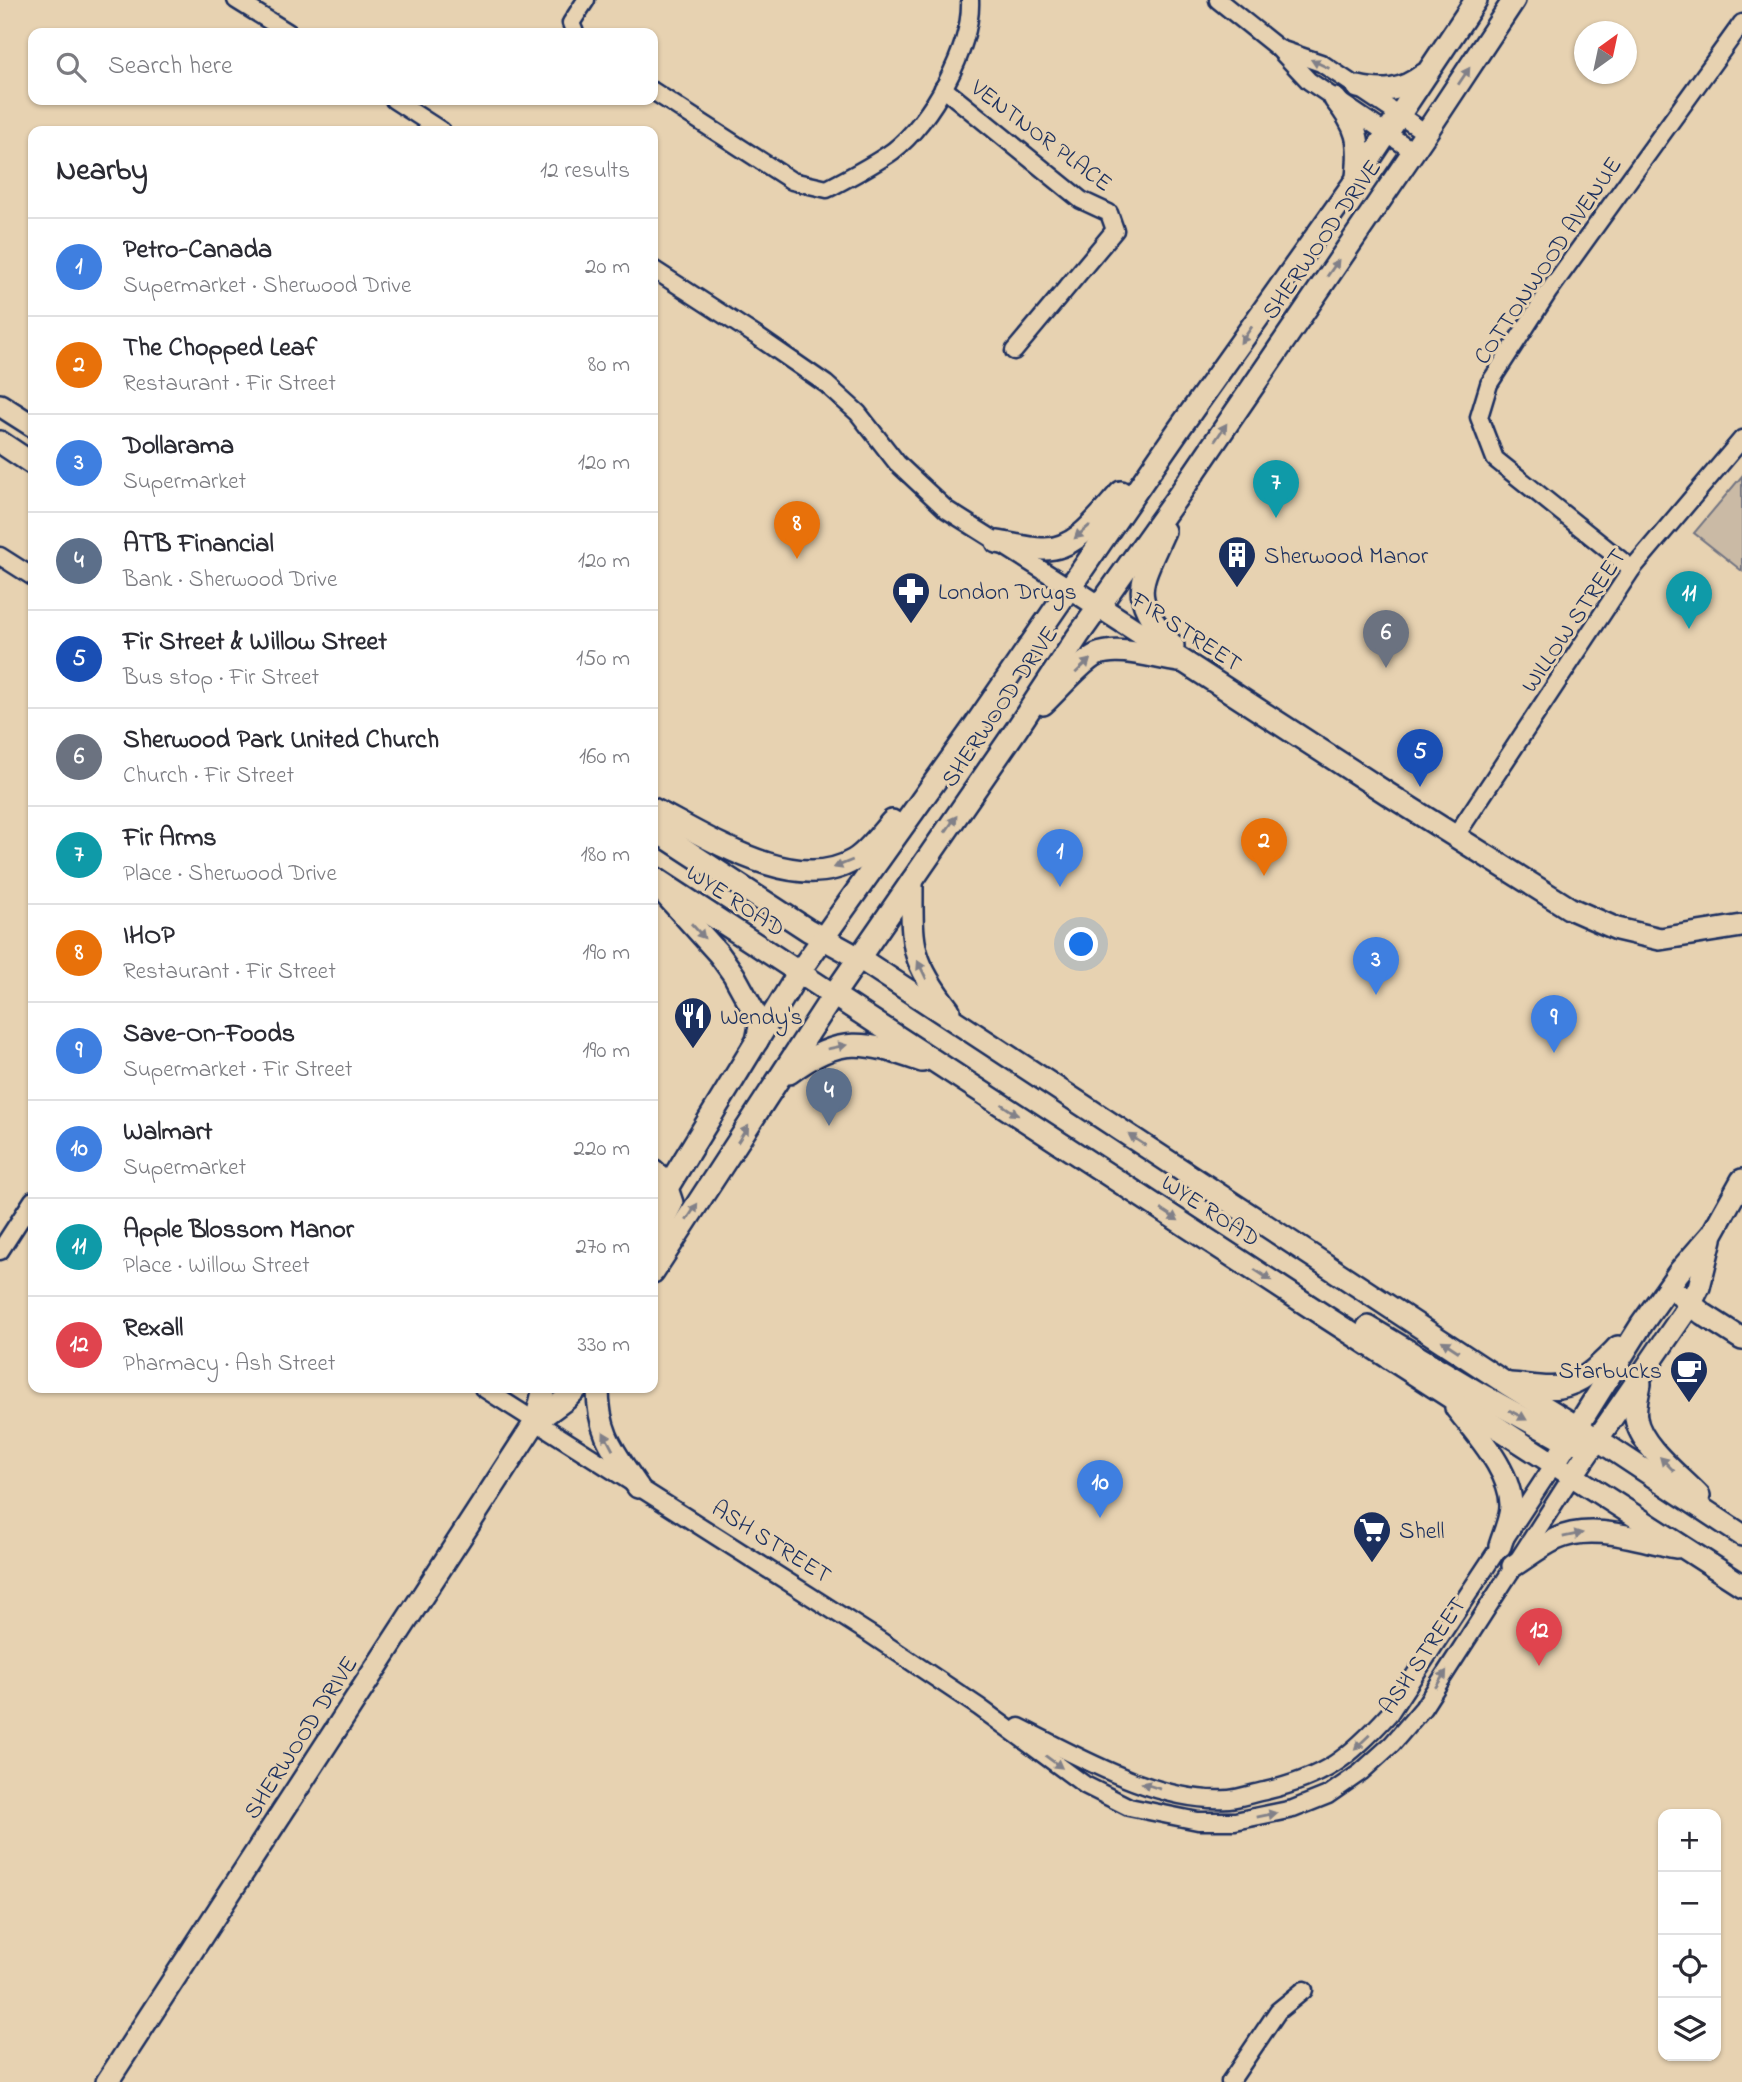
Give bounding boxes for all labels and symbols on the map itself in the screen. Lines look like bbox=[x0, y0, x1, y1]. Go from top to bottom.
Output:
north arrow bbox=[1574, 21, 1637, 84]
one-way arrow bbox=[1310, 58, 1330, 69]
one-way arrow bbox=[1457, 66, 1470, 85]
street label: VENTNOR PLACE bbox=[962, 71, 1119, 202]
street label: COTTONWOOD AVENUE bbox=[1466, 150, 1632, 373]
street label: SHERWOOD DRIVE bbox=[1255, 153, 1391, 328]
one-way arrow bbox=[1326, 259, 1340, 277]
one-way arrow bbox=[1239, 326, 1253, 344]
one-way arrow bbox=[1214, 423, 1227, 442]
pin: 7 bbox=[1253, 460, 1299, 518]
pin: 8 bbox=[774, 501, 820, 559]
one-way arrow bbox=[1074, 524, 1091, 539]
building icon: Sherwood Manor bbox=[1216, 534, 1258, 589]
place label: Sherwood Manor bbox=[1264, 540, 1429, 575]
street label: WILLOW STREET bbox=[1514, 542, 1637, 701]
pharmacy icon: London Drugs bbox=[890, 570, 932, 625]
pin: 11 bbox=[1666, 571, 1712, 629]
place label: London Drugs bbox=[938, 576, 1077, 611]
street label: FIR STREET bbox=[1123, 584, 1248, 682]
pin: 6 bbox=[1363, 610, 1409, 668]
street label: SHERWOOD DRIVE bbox=[934, 619, 1068, 795]
one-way arrow bbox=[1074, 658, 1092, 674]
pin: 5 bbox=[1397, 729, 1443, 787]
one-way arrow bbox=[944, 815, 957, 834]
pin: 2 bbox=[1241, 818, 1287, 876]
pin: 1 bbox=[1037, 829, 1083, 887]
street label: WYE ROAD bbox=[678, 857, 791, 947]
one-way arrow bbox=[833, 859, 854, 870]
one-way arrow bbox=[690, 922, 706, 939]
your location bbox=[1064, 927, 1098, 961]
pin: 3 bbox=[1353, 937, 1399, 995]
one-way arrow bbox=[916, 960, 927, 980]
restaurant icon: Wendy's bbox=[672, 995, 714, 1050]
pin: 9 bbox=[1531, 995, 1577, 1053]
place label: Wendy's bbox=[720, 1001, 803, 1037]
one-way arrow bbox=[827, 1042, 849, 1053]
pin: 4 bbox=[806, 1068, 852, 1126]
one-way arrow bbox=[1001, 1103, 1019, 1117]
one-way arrow bbox=[736, 1125, 750, 1143]
one-way arrow bbox=[1127, 1134, 1147, 1147]
street label: WYE ROAD bbox=[1153, 1167, 1266, 1257]
one-way arrow bbox=[685, 1202, 698, 1222]
one-way arrow bbox=[1161, 1208, 1180, 1221]
one-way arrow bbox=[1253, 1268, 1272, 1281]
one-way arrow bbox=[1440, 1340, 1460, 1353]
cafe icon: Starbucks bbox=[1668, 1349, 1710, 1404]
place label: Starbucks bbox=[1558, 1355, 1662, 1390]
one-way arrow bbox=[1509, 1409, 1528, 1421]
one-way arrow bbox=[603, 1430, 615, 1450]
one-way arrow bbox=[1659, 1455, 1676, 1472]
pin: 10 bbox=[1077, 1460, 1123, 1518]
street label: ASH STREET bbox=[704, 1492, 838, 1594]
supermarket icon: Shell bbox=[1351, 1509, 1393, 1564]
place label: Shell bbox=[1399, 1515, 1445, 1550]
one-way arrow bbox=[1562, 1529, 1584, 1540]
street label: ASH STREET bbox=[1372, 1590, 1477, 1722]
pin: 12 bbox=[1516, 1608, 1562, 1666]
street label: SHERWOOD DRIVE bbox=[236, 1650, 368, 1827]
one-way arrow bbox=[1434, 1670, 1447, 1689]
one-way arrow bbox=[1354, 1733, 1371, 1749]
one-way arrow bbox=[1045, 1755, 1063, 1769]
one-way arrow bbox=[1140, 1780, 1161, 1791]
one-way arrow bbox=[1256, 1809, 1278, 1820]

